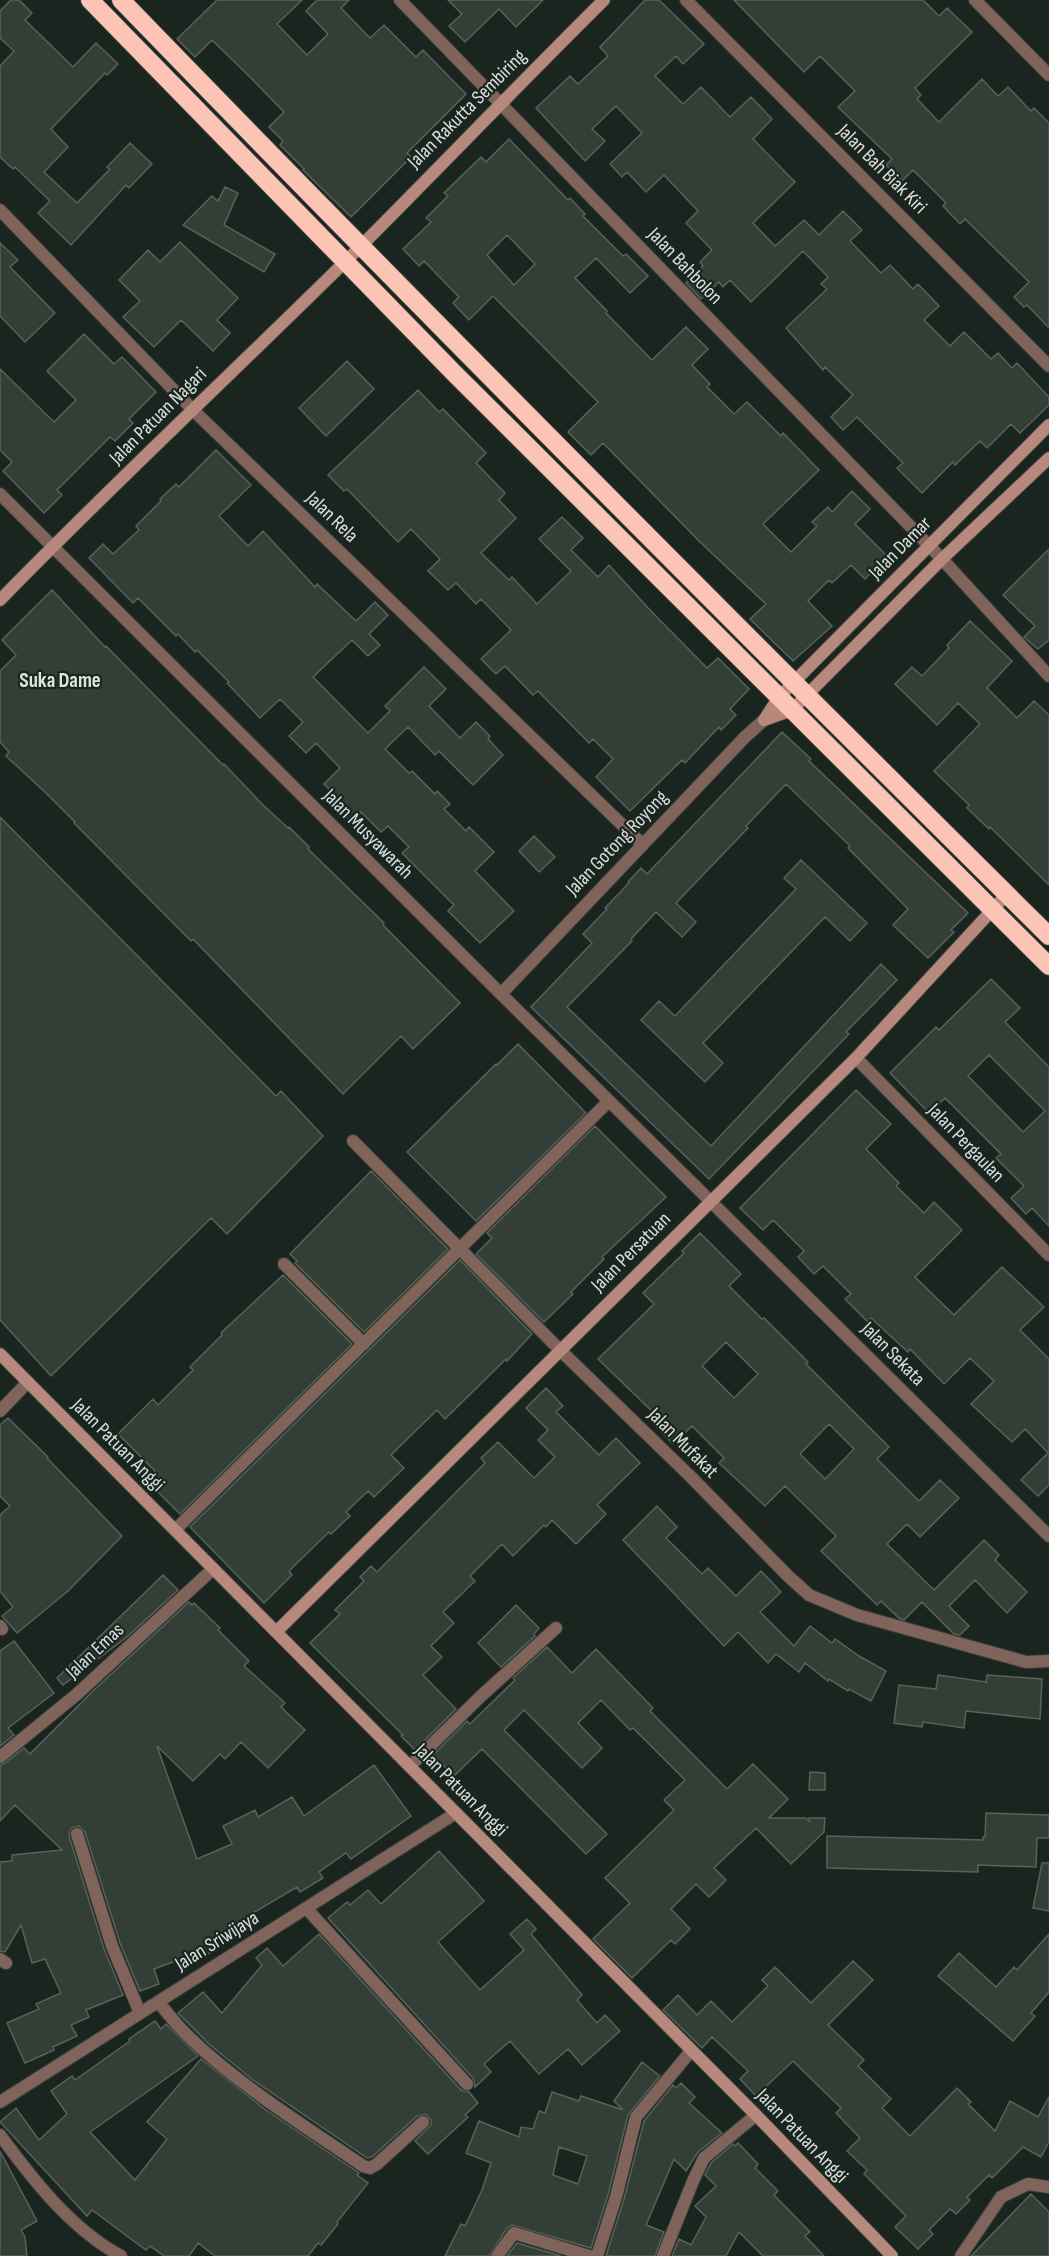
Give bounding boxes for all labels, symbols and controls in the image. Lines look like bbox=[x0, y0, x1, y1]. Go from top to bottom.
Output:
street label: Jalan Rakutta Sembiring bbox=[402, 45, 531, 174]
street label: Jalan Bah Biak Kiri bbox=[832, 119, 932, 219]
street label: Jalan Bahbolon bbox=[642, 222, 727, 309]
street label: Jalan Patuan Nagari bbox=[104, 362, 212, 470]
street label: Jalan Rela bbox=[300, 486, 363, 548]
street label: Jalan Damar bbox=[863, 512, 936, 585]
district label: Suka Dame bbox=[19, 668, 101, 693]
street label: Jalan Musyawarah bbox=[317, 783, 418, 884]
street label: Jalan Gotong Royong bbox=[560, 785, 673, 901]
street label: Jalan Pergaulan bbox=[922, 1098, 1010, 1187]
street label: Jalan Persatuan bbox=[586, 1207, 676, 1297]
street label: Jalan Sekata bbox=[855, 1316, 930, 1391]
street label: Jalan Patuan Anggi bbox=[66, 1393, 170, 1497]
street label: Jalan Mufakat bbox=[642, 1402, 723, 1483]
street label: Jalan Emas bbox=[60, 1618, 129, 1685]
street label: Jalan Patuan Anggi bbox=[409, 1738, 513, 1842]
street label: Jalan Sriwijaya bbox=[170, 1906, 263, 1977]
street label: Jalan Patuan Anggi bbox=[750, 2083, 853, 2188]

